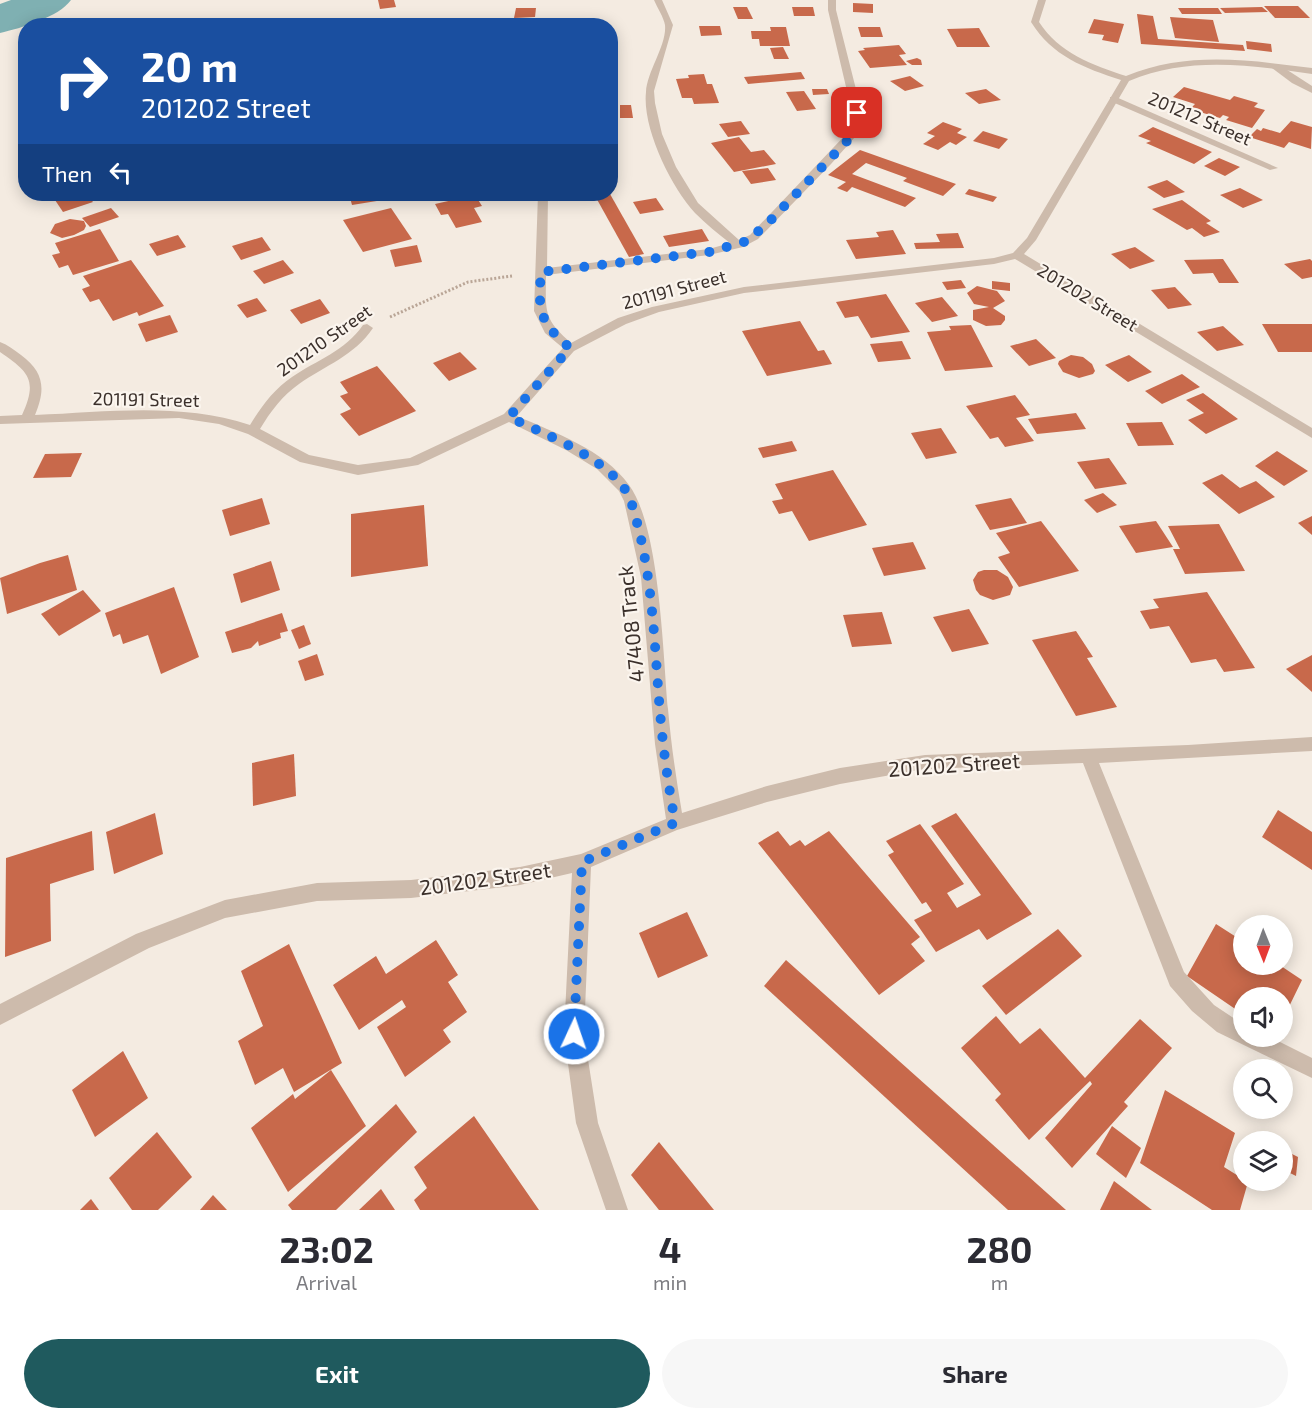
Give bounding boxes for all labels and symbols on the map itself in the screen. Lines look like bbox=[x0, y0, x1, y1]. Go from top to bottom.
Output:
street label: 201212 Street bbox=[1145, 86, 1255, 150]
pin bbox=[831, 87, 882, 138]
street label: 201202 Street bbox=[1034, 258, 1142, 336]
street label: 201191 Street bbox=[620, 265, 729, 313]
street label: 201210 Street bbox=[273, 299, 376, 381]
street label: 201191 Street bbox=[92, 387, 200, 411]
street label: 47408 Track bbox=[611, 564, 649, 684]
street label: 201202 Street bbox=[887, 747, 1021, 781]
street label: 201202 Street bbox=[418, 856, 552, 900]
north arrow bbox=[1233, 915, 1293, 975]
position arrow bbox=[542, 1002, 606, 1066]

